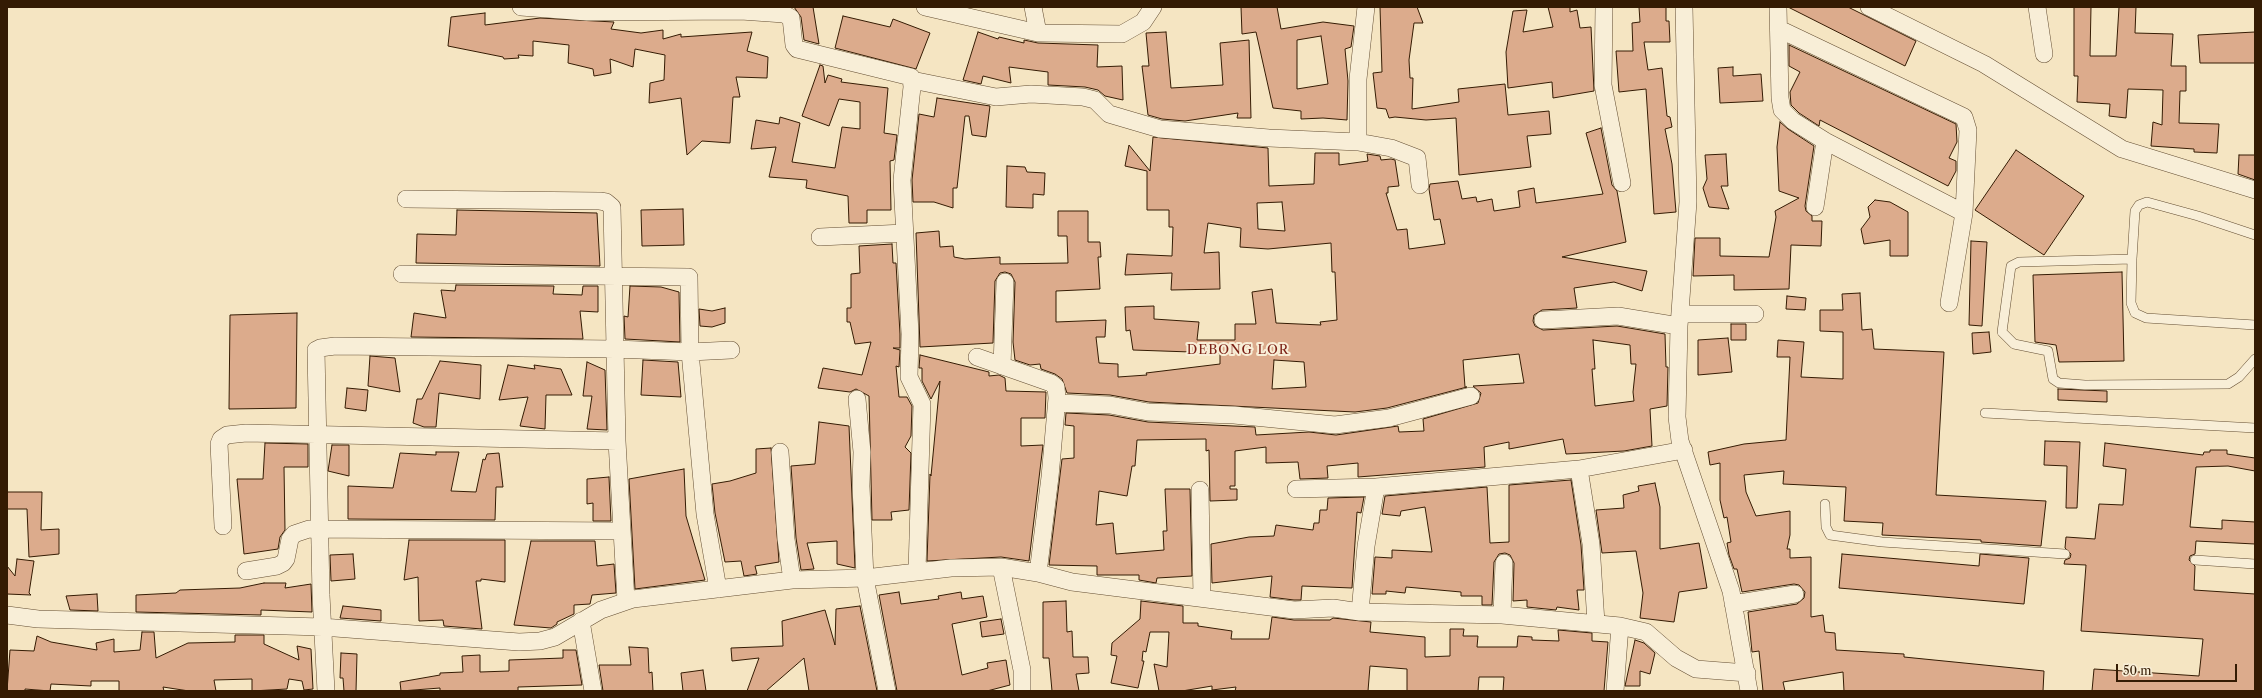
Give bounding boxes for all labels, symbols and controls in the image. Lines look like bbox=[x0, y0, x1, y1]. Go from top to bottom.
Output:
district label: DEBONG LOR bbox=[1187, 342, 1289, 358]
scale bar bbox=[2118, 656, 2239, 682]
text: 50 m bbox=[2123, 663, 2152, 678]

